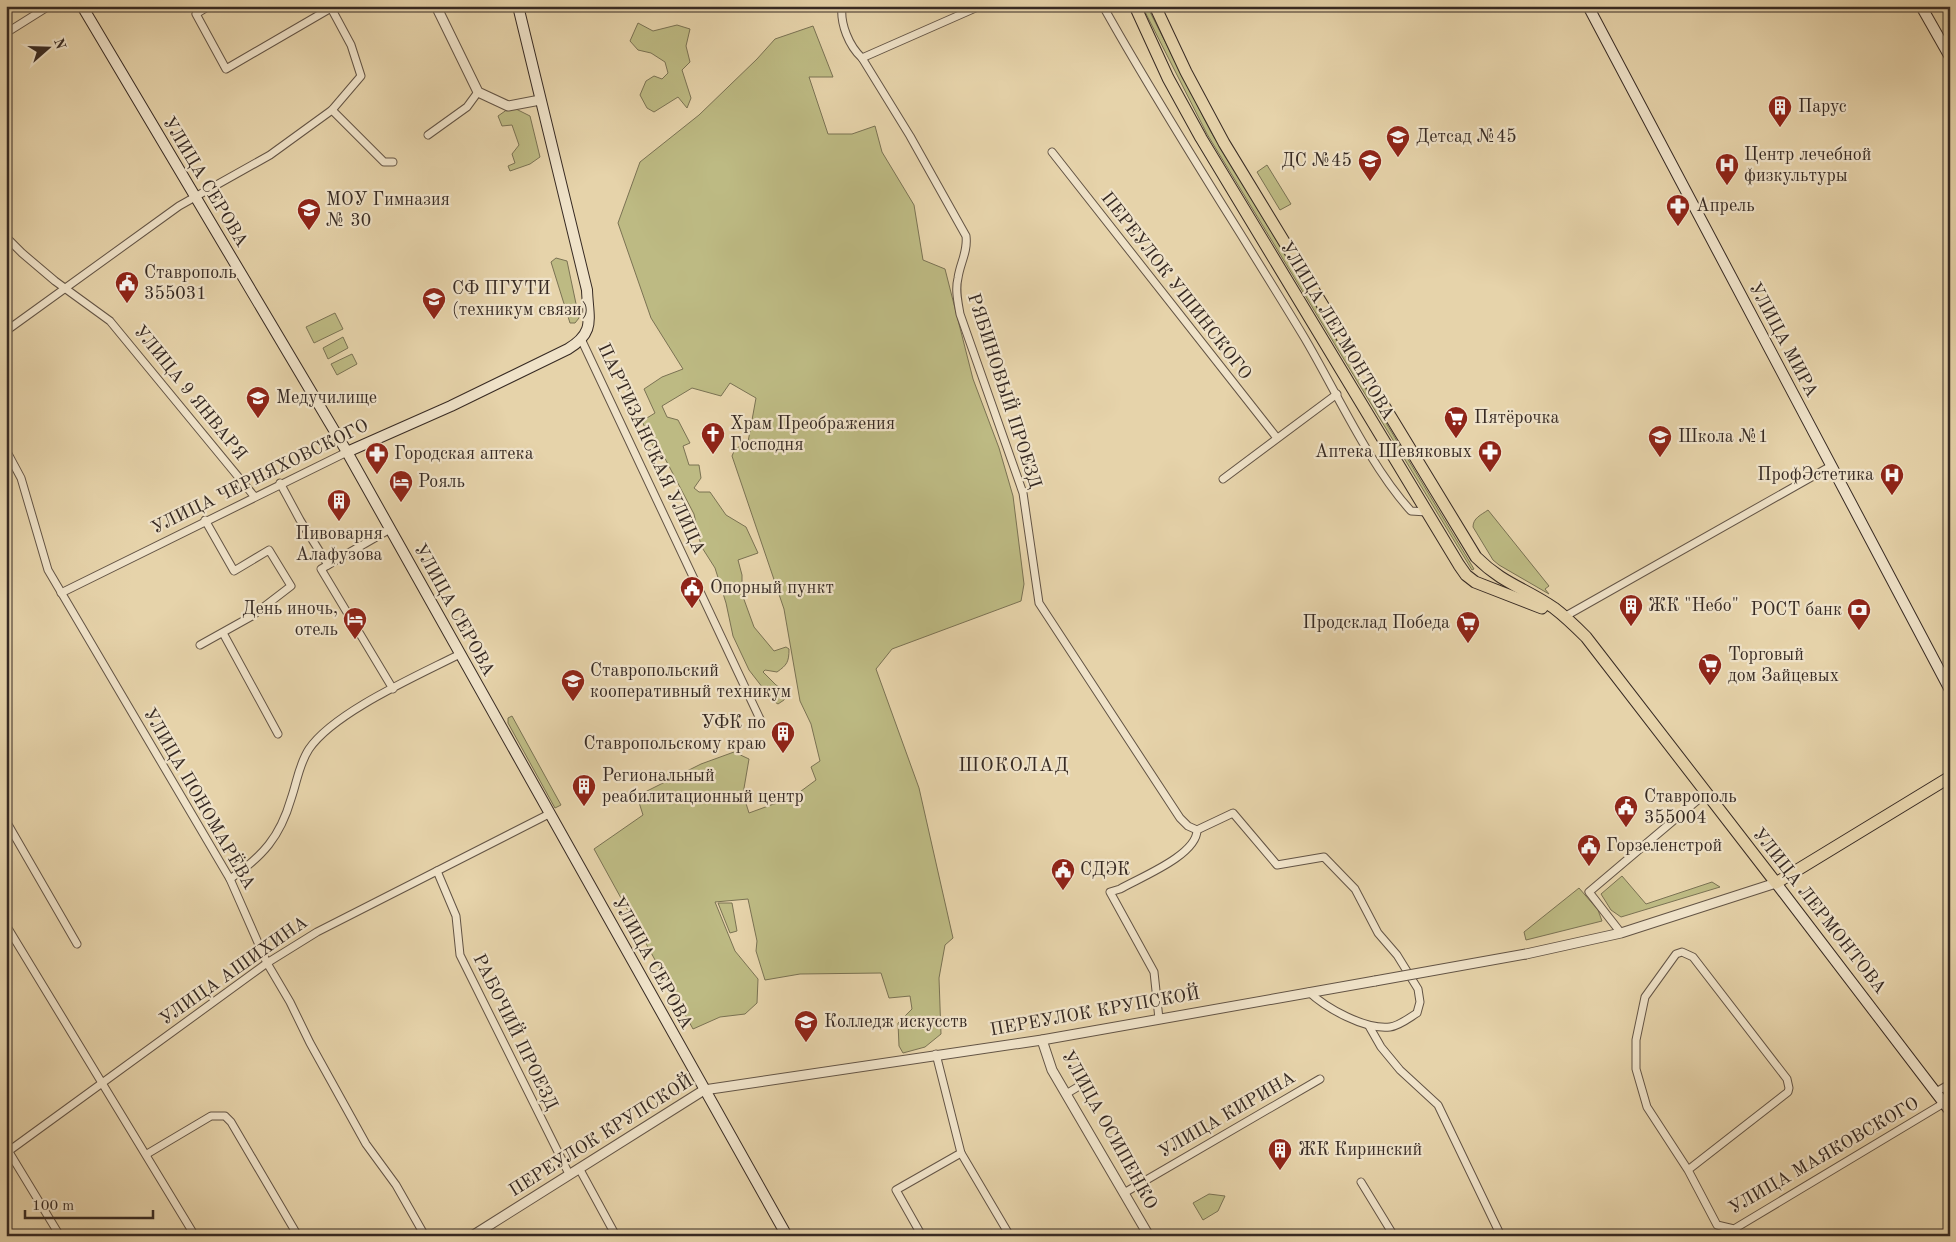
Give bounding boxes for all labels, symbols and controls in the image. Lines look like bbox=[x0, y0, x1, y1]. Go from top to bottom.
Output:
north arrow bbox=[22, 22, 72, 72]
text: N bbox=[51, 36, 68, 52]
building icon: Парус bbox=[1767, 94, 1793, 128]
place label: Парус bbox=[1798, 98, 1847, 116]
street label: УЛИЦА СЕРОВА bbox=[159, 114, 251, 250]
school or university icon: Детсад №45 bbox=[1385, 124, 1411, 158]
place label: Детсад №45 bbox=[1416, 128, 1517, 146]
place label: Центр лечебной физкультуры bbox=[1744, 146, 1871, 186]
school or university icon: ДС №45 bbox=[1357, 148, 1383, 182]
place label: ДС №45 bbox=[1281, 152, 1352, 170]
hospital icon: Центр лечебной физкультуры bbox=[1714, 152, 1740, 186]
street label: ПЕРЕУЛОК УШИНСКОГО bbox=[1097, 189, 1255, 383]
place label: МОУ Гимназия № 30 bbox=[326, 191, 450, 230]
pharmacy icon: Апрель bbox=[1665, 193, 1691, 227]
school or university icon: МОУ Гимназия № 30 bbox=[296, 197, 322, 231]
place label: Апрель bbox=[1696, 197, 1755, 215]
street label: УЛИЦА ЛЕРМОНТОВА bbox=[1277, 239, 1398, 424]
place label: Ставрополь 355031 bbox=[144, 264, 237, 303]
public building icon: Ставрополь 355031 bbox=[114, 270, 140, 304]
place label: СФ ПГУТИ (техникум связи) bbox=[452, 280, 588, 319]
street label: УЛИЦА МИРА bbox=[1745, 280, 1821, 401]
school or university icon: СФ ПГУТИ (техникум связи) bbox=[421, 286, 447, 320]
street label: РЯБИНОВЫЙ ПРОЕЗД bbox=[964, 290, 1048, 491]
street label: УЛИЦА 9 ЯНВАРЯ bbox=[130, 322, 250, 464]
street label: ПАРТИЗАНСКАЯ УЛИЦА bbox=[594, 341, 708, 558]
school or university icon: Медучилище bbox=[245, 385, 271, 419]
place label: Медучилище bbox=[276, 389, 377, 407]
supermarket icon: Пятёрочка bbox=[1443, 405, 1469, 439]
place label: Пятёрочка bbox=[1474, 409, 1560, 427]
place label: Храм Преображения Господня bbox=[730, 415, 895, 454]
street label: УЛИЦА ЧЕРНЯХОВСКОГО bbox=[149, 417, 371, 537]
church icon: Храм Преображения Господня bbox=[700, 421, 726, 455]
school or university icon: Школа №1 bbox=[1647, 424, 1673, 458]
place label: Школа №1 bbox=[1678, 428, 1768, 446]
pharmacy icon: Аптека Шевяковых bbox=[1477, 439, 1503, 473]
pharmacy icon: Городская аптека bbox=[364, 441, 390, 475]
place label: Аптека Шевяковых bbox=[1315, 443, 1472, 461]
place label: Городская аптека bbox=[394, 445, 534, 463]
hospital icon: ПрофЭстетика bbox=[1879, 462, 1905, 496]
place label: ПрофЭстетика bbox=[1757, 466, 1874, 485]
hotel icon: Рояль bbox=[388, 469, 414, 503]
place label: Рояль bbox=[418, 473, 465, 491]
building icon: Пивоварня Алафузова bbox=[326, 488, 352, 522]
place label: Пивоварня Алафузова bbox=[295, 525, 383, 565]
street label: УЛИЦА СЕРОВА bbox=[410, 541, 498, 679]
public building icon: Опорный пункт bbox=[679, 575, 705, 609]
place label: Опорный пункт bbox=[710, 579, 834, 597]
building icon: ЖК "Небо" bbox=[1618, 593, 1644, 627]
place label: ЖК "Небо" bbox=[1648, 597, 1739, 615]
bank icon: РОСТ банк bbox=[1846, 597, 1872, 631]
place label: День иночь, отель bbox=[242, 600, 338, 639]
place label: РОСТ банк bbox=[1750, 601, 1842, 619]
hotel icon: День иночь, отель bbox=[342, 606, 368, 640]
supermarket icon: Продсклад Победа bbox=[1455, 610, 1481, 644]
place label: Продсклад Победа bbox=[1303, 614, 1450, 632]
place label: Торговый дом Зайцевых bbox=[1728, 646, 1839, 685]
supermarket icon: Торговый дом Зайцевых bbox=[1697, 652, 1723, 686]
place label: Ставропольский кооперативный техникум bbox=[590, 662, 791, 701]
school or university icon: Ставропольский кооперативный техникум bbox=[560, 668, 586, 702]
street label: УЛИЦА ПОНОМАРЁВА bbox=[140, 704, 261, 893]
place label: УФК по Ставропольскому краю bbox=[583, 714, 766, 753]
building icon: УФК по Ставропольскому краю bbox=[770, 720, 796, 754]
district label: ШОКОЛАД bbox=[958, 757, 1070, 776]
place label: Региональный реабилитационный центр bbox=[602, 767, 804, 806]
building icon: Региональный реабилитационный центр bbox=[571, 773, 597, 807]
place label: Ставрополь 355004 bbox=[1644, 788, 1737, 827]
public building icon: Ставрополь 355004 bbox=[1613, 794, 1639, 828]
street label: УЛИЦА ЛЕРМОНТОВА bbox=[1749, 825, 1889, 997]
public building icon: Горзеленстрой bbox=[1576, 833, 1602, 867]
place label: Горзеленстрой bbox=[1606, 837, 1722, 855]
public building icon: СДЭК bbox=[1050, 857, 1076, 891]
place label: СДЭК bbox=[1080, 861, 1130, 879]
street label: УЛИЦА СЕРОВА bbox=[608, 894, 696, 1032]
street label: УЛИЦА АШИХИНА bbox=[157, 913, 311, 1029]
street label: РАБОЧИЙ ПРОЕЗД bbox=[469, 949, 564, 1113]
street label: ПЕРЕУЛОК КРУПСКОЙ bbox=[988, 981, 1202, 1039]
school or university icon: Колледж искусств bbox=[793, 1009, 819, 1043]
place label: Колледж искусств bbox=[824, 1013, 967, 1031]
street label: УЛИЦА ОСИПЕНКО bbox=[1058, 1048, 1160, 1212]
street label: УЛИЦА КИРИНА bbox=[1156, 1068, 1299, 1161]
street label: ПЕРЕУЛОК КРУПСКОЙ bbox=[504, 1069, 696, 1200]
street label: УЛИЦА МАЯКОВСКОГО bbox=[1726, 1094, 1922, 1218]
building icon: ЖК Киринский bbox=[1267, 1137, 1293, 1171]
place label: ЖК Киринский bbox=[1298, 1141, 1422, 1159]
scale bar bbox=[25, 1187, 152, 1219]
text: 100 m bbox=[32, 1199, 74, 1214]

